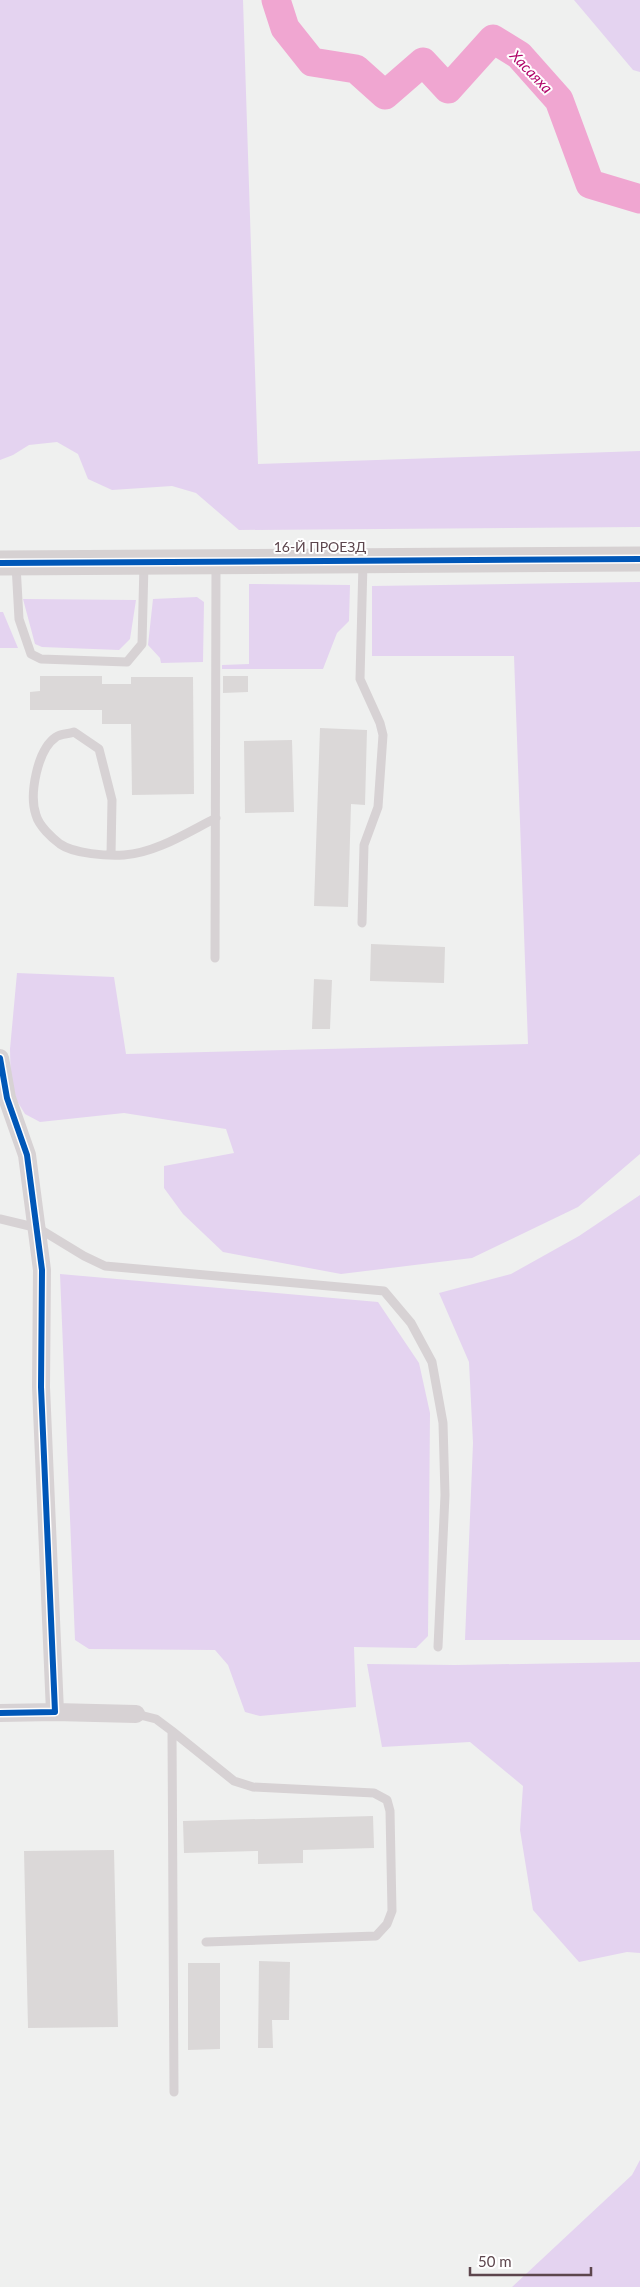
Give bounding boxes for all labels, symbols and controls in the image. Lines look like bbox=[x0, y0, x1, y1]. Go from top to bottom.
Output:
water label: Хасаяха bbox=[506, 45, 557, 97]
street label: 16-Й ПРОЕЗД bbox=[274, 538, 366, 555]
scale bar bbox=[470, 2244, 591, 2276]
text: 50 m bbox=[478, 2252, 512, 2270]

